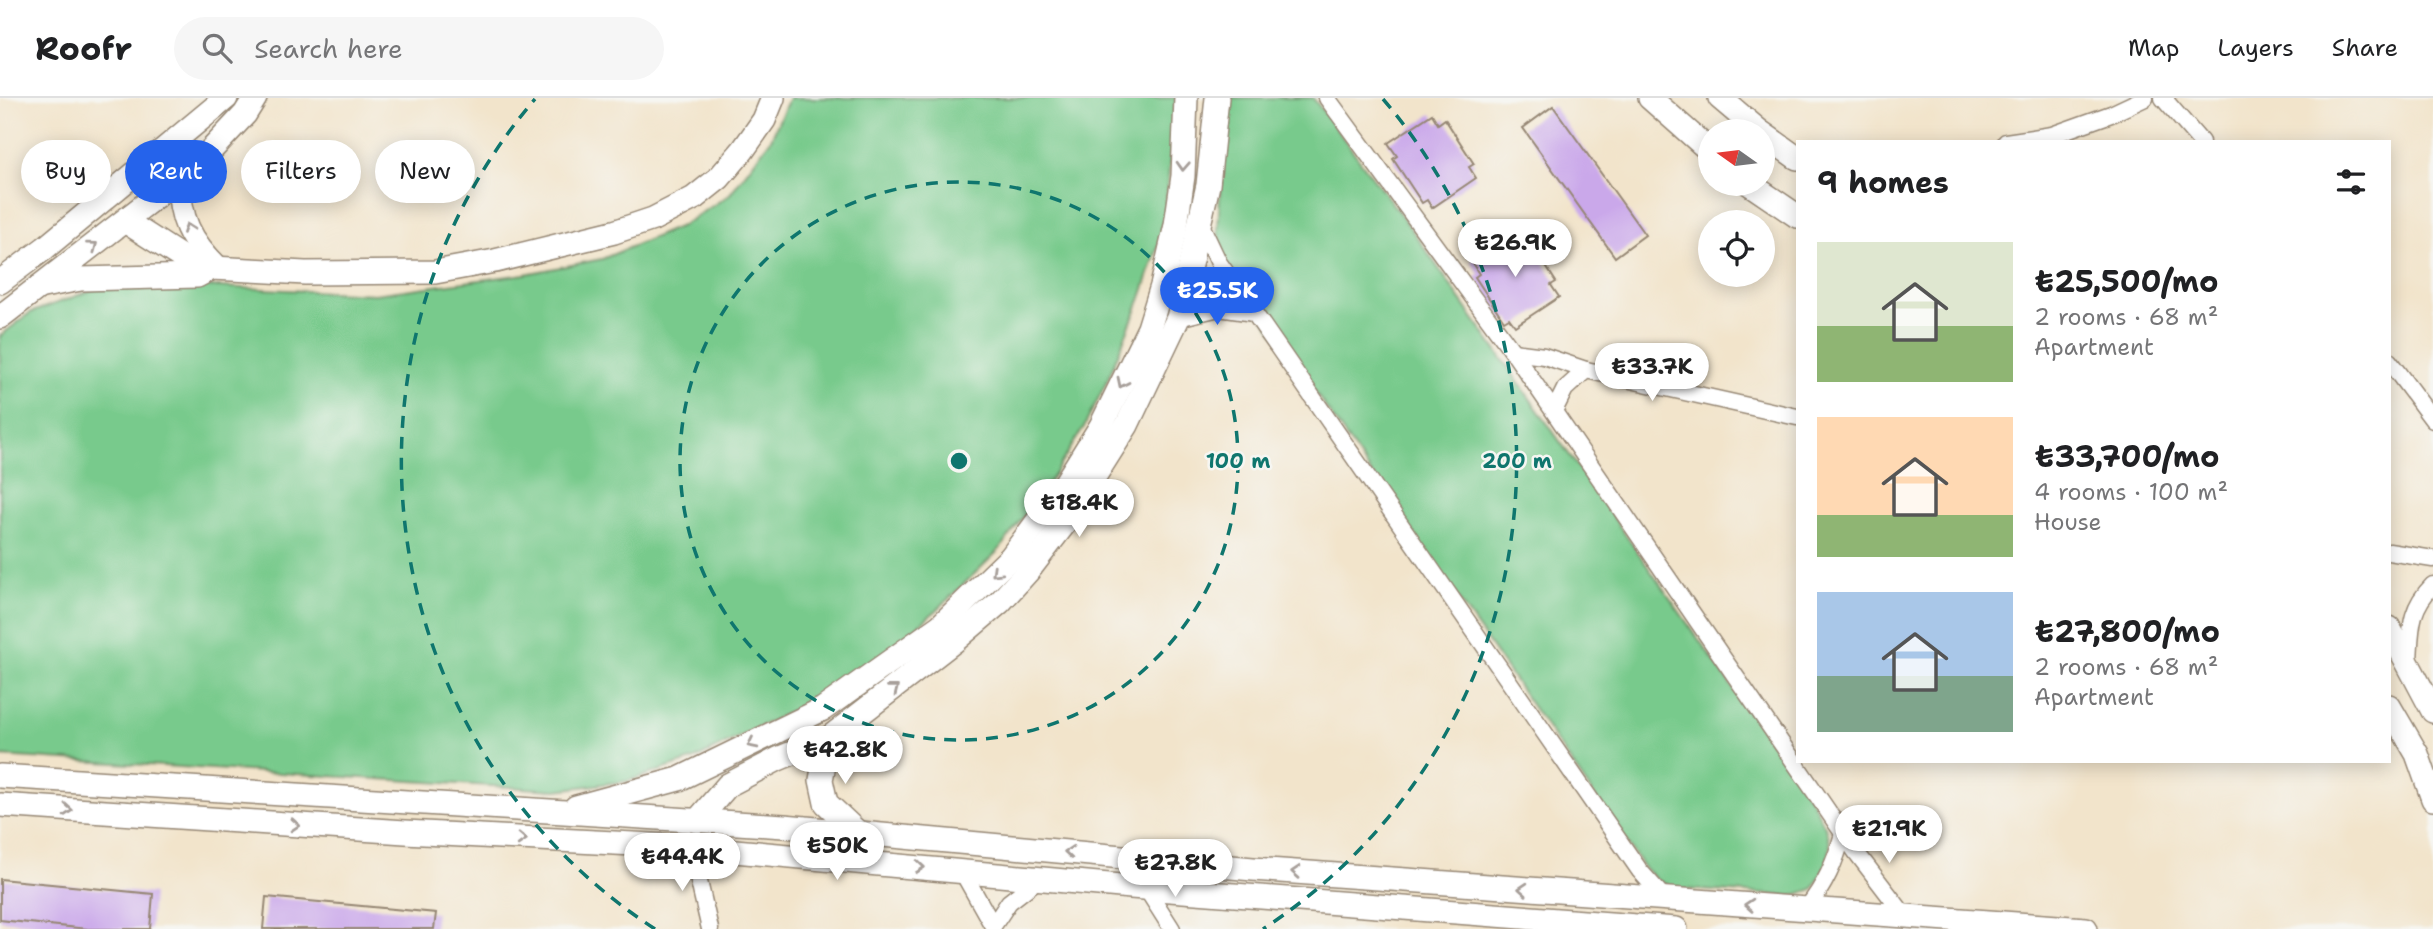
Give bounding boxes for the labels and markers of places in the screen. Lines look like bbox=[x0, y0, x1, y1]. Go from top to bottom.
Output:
pin: ₺26.9K bbox=[1458, 220, 1572, 279]
pin: ₺25.5K bbox=[1160, 268, 1274, 327]
pin: ₺33.7K bbox=[1595, 344, 1709, 403]
centre of rings bbox=[947, 449, 971, 473]
pin: ₺18.4K bbox=[1022, 480, 1136, 539]
pin: ₺42.8K bbox=[788, 726, 902, 786]
pin: ₺21.9K bbox=[1832, 806, 1946, 865]
pin: ₺50K bbox=[796, 822, 878, 882]
pin: ₺44.4K bbox=[625, 834, 739, 893]
pin: ₺27.8K bbox=[1118, 840, 1232, 899]

